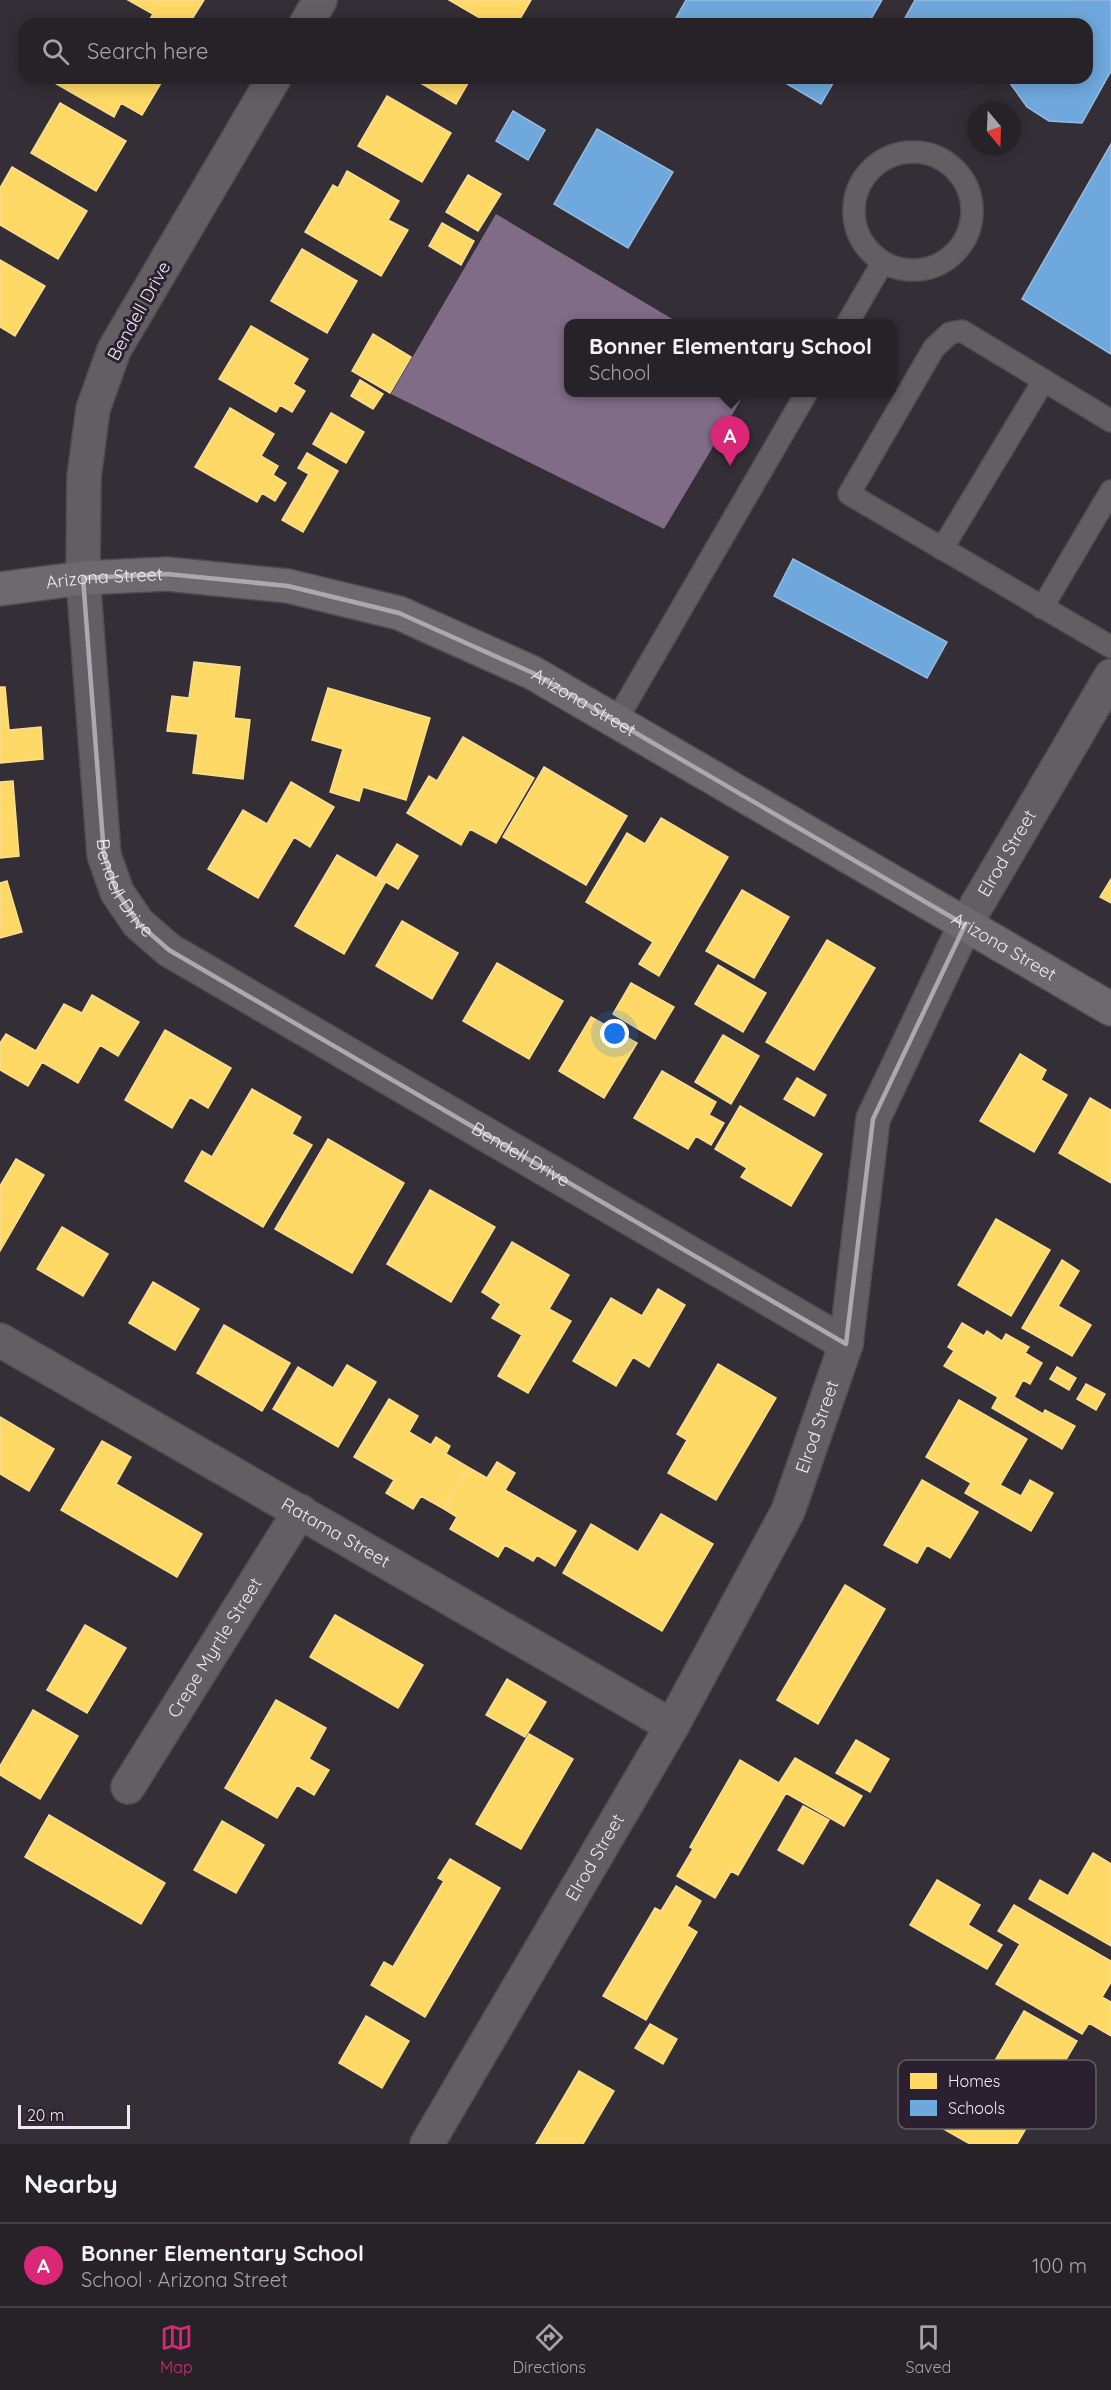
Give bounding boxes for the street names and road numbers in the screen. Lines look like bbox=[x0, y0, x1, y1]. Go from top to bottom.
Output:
street label: Bendell Drive bbox=[102, 257, 175, 364]
street label: Arizona Street bbox=[44, 562, 163, 594]
street label: Arizona Street bbox=[527, 663, 640, 741]
street label: Elrod Street bbox=[972, 805, 1041, 901]
street label: Bendell Drive bbox=[92, 838, 158, 942]
street label: Arizona Street bbox=[948, 907, 1060, 986]
street label: Bendell Drive bbox=[467, 1117, 574, 1192]
street label: Elrod Street bbox=[790, 1377, 844, 1476]
street label: Ratama Street bbox=[277, 1492, 394, 1573]
street label: Crepe Myrtle Street bbox=[162, 1573, 267, 1722]
street label: Elrod Street bbox=[560, 1810, 629, 1905]

